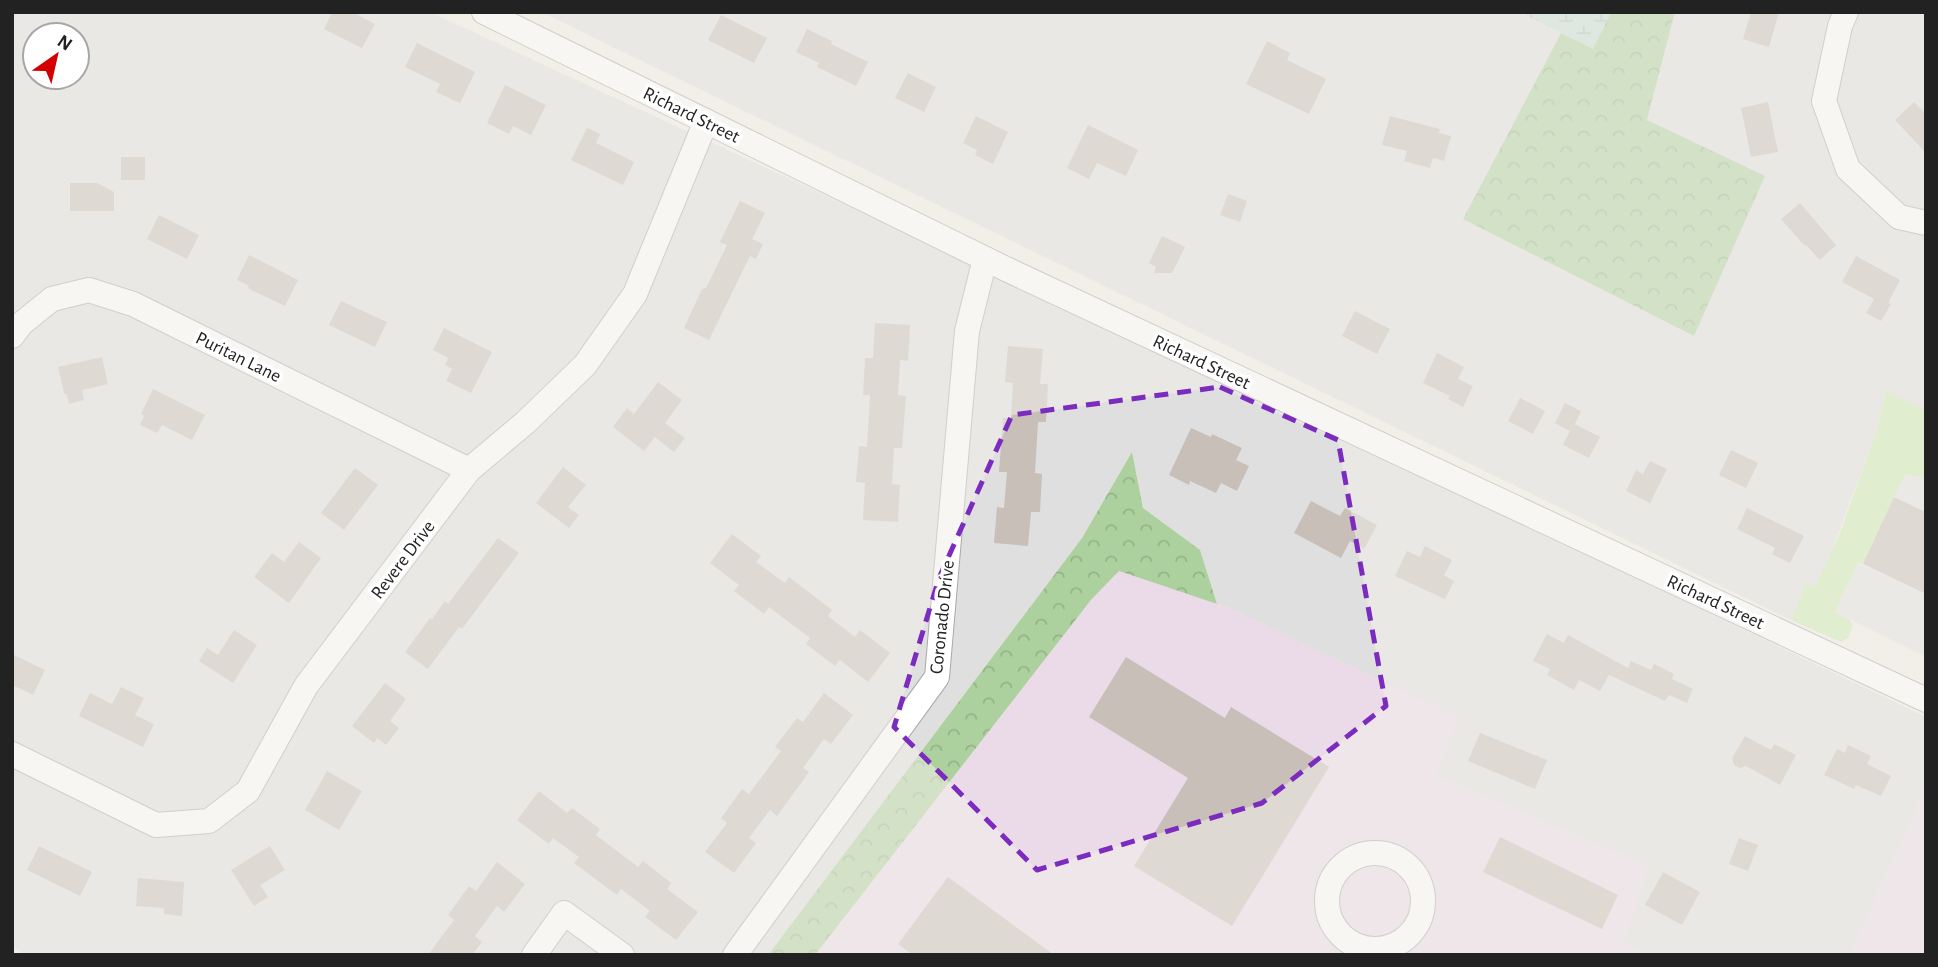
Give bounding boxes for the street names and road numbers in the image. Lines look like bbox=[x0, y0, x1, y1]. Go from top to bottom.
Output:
street label: Richard Street bbox=[640, 84, 743, 147]
street label: Puritan Lane bbox=[193, 329, 284, 386]
street label: Richard Street bbox=[1150, 332, 1253, 393]
street label: Revere Drive bbox=[368, 517, 439, 603]
street label: Coronado Drive bbox=[927, 559, 958, 675]
street label: Richard Street bbox=[1664, 572, 1767, 633]

